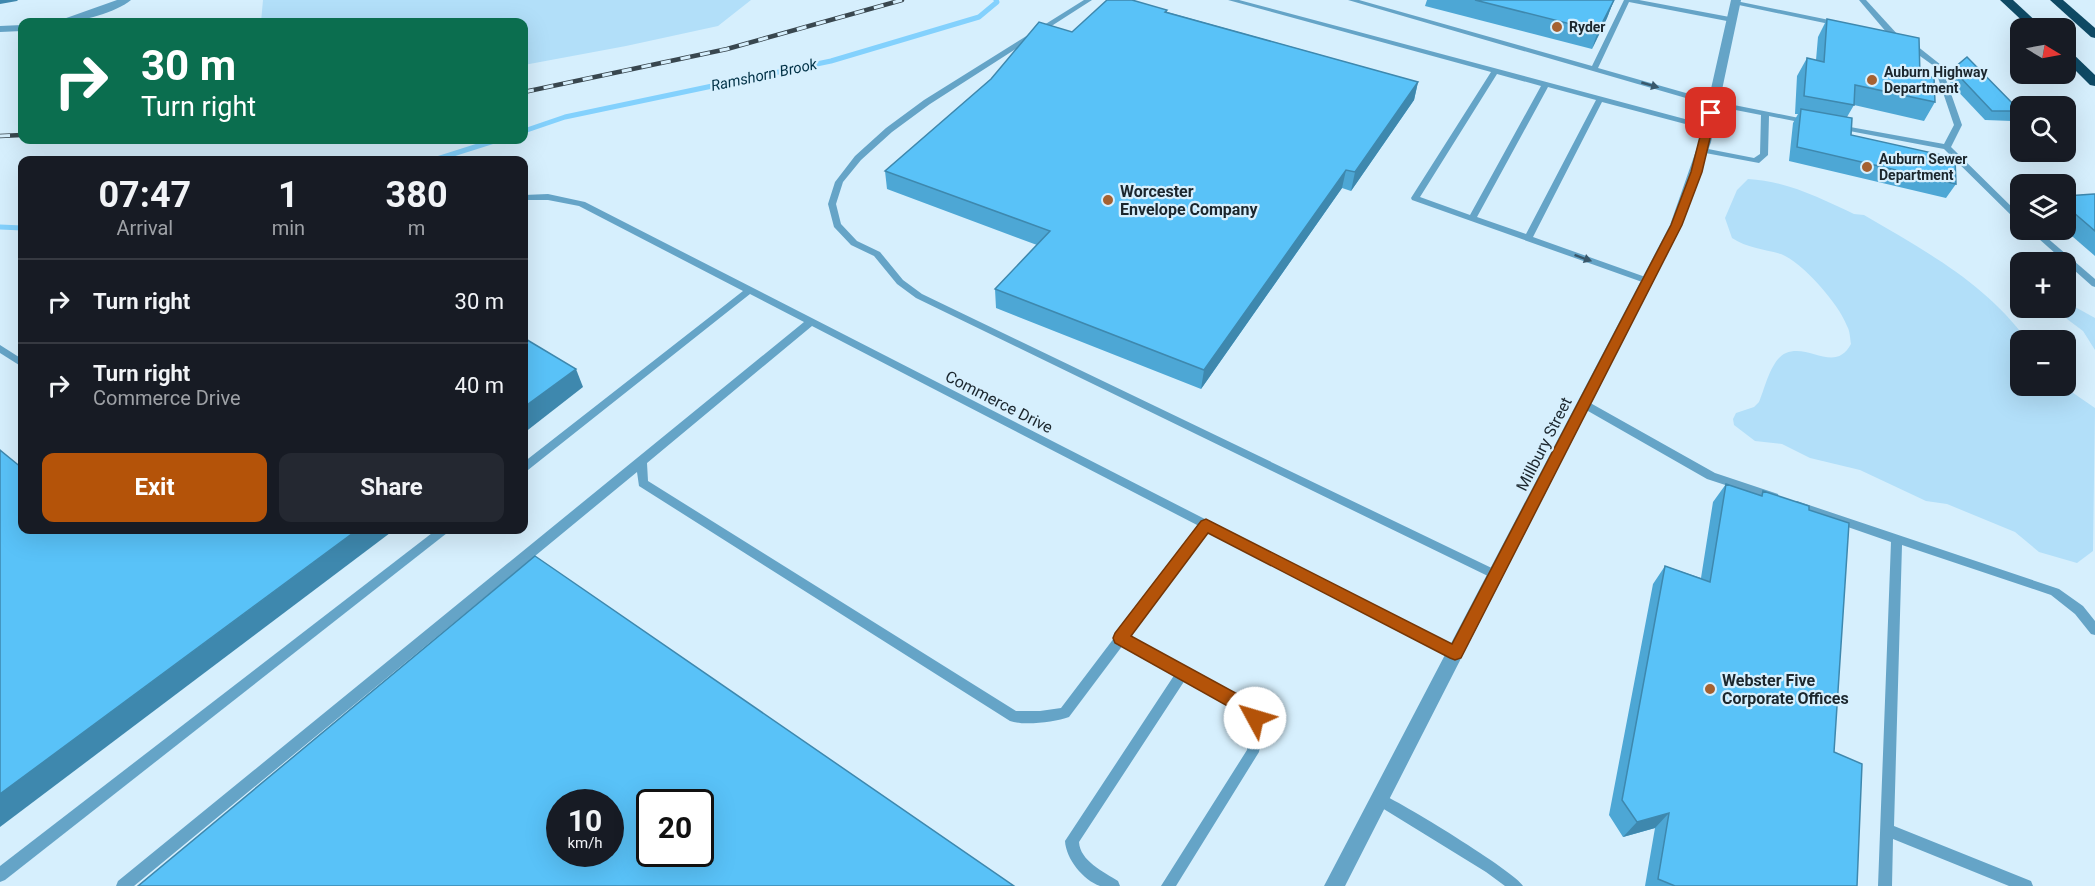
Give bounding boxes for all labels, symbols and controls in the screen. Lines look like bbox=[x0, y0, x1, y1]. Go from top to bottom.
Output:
north arrow bbox=[2010, 18, 2076, 84]
map controls bbox=[2010, 18, 2076, 396]
place label: Ryder bbox=[1569, 19, 1606, 35]
marker: Ryder bbox=[1550, 20, 1564, 34]
text: 30 m bbox=[141, 41, 236, 90]
icon: right bbox=[42, 42, 120, 120]
water label: Ramshorn Brook bbox=[709, 55, 819, 95]
place label: Auburn Highway Department bbox=[1884, 64, 1988, 96]
marker: Auburn Highway Department bbox=[1865, 73, 1879, 87]
one-way arrow bbox=[1641, 81, 1659, 90]
pin bbox=[1685, 87, 1736, 138]
text: Turn right bbox=[141, 91, 256, 123]
icon: arrive bbox=[1694, 96, 1727, 129]
button: search bbox=[2010, 96, 2076, 162]
place label: Auburn Sewer Department bbox=[1879, 151, 1968, 183]
marker: Auburn Sewer Department bbox=[1860, 160, 1874, 174]
text: 07:47 bbox=[98, 174, 191, 216]
text: 1 bbox=[278, 174, 299, 216]
text: 380 bbox=[386, 174, 448, 216]
button: layers bbox=[2010, 174, 2076, 240]
place label: Worcester Envelope Company bbox=[1120, 182, 1258, 219]
marker: Worcester Envelope Company bbox=[1101, 193, 1115, 207]
text: Arrival bbox=[116, 216, 173, 240]
text: min bbox=[272, 216, 305, 240]
text: m bbox=[408, 216, 425, 240]
button: + bbox=[2010, 252, 2076, 318]
one-way arrow bbox=[1574, 254, 1592, 264]
icon: right bbox=[42, 285, 75, 318]
text: Turn right bbox=[93, 289, 190, 314]
text: 30 m bbox=[455, 289, 504, 314]
button: − bbox=[2010, 330, 2076, 396]
text: Turn right bbox=[93, 361, 190, 386]
street label: Commerce Drive bbox=[942, 367, 1056, 437]
icon: right bbox=[42, 369, 75, 402]
text: 40 m bbox=[455, 373, 504, 398]
text: Commerce Drive bbox=[93, 386, 241, 410]
street label: Millbury Street bbox=[1512, 394, 1576, 494]
button: Exit bbox=[42, 453, 267, 522]
button: Share bbox=[279, 453, 504, 522]
place label: Webster Five Corporate Offices bbox=[1722, 671, 1849, 708]
marker: Webster Five Corporate Offices bbox=[1703, 682, 1717, 696]
position arrow bbox=[1223, 686, 1287, 750]
speed limit sign: 20 bbox=[636, 789, 714, 867]
text: 10 bbox=[568, 803, 602, 838]
text: km/h bbox=[567, 834, 603, 852]

